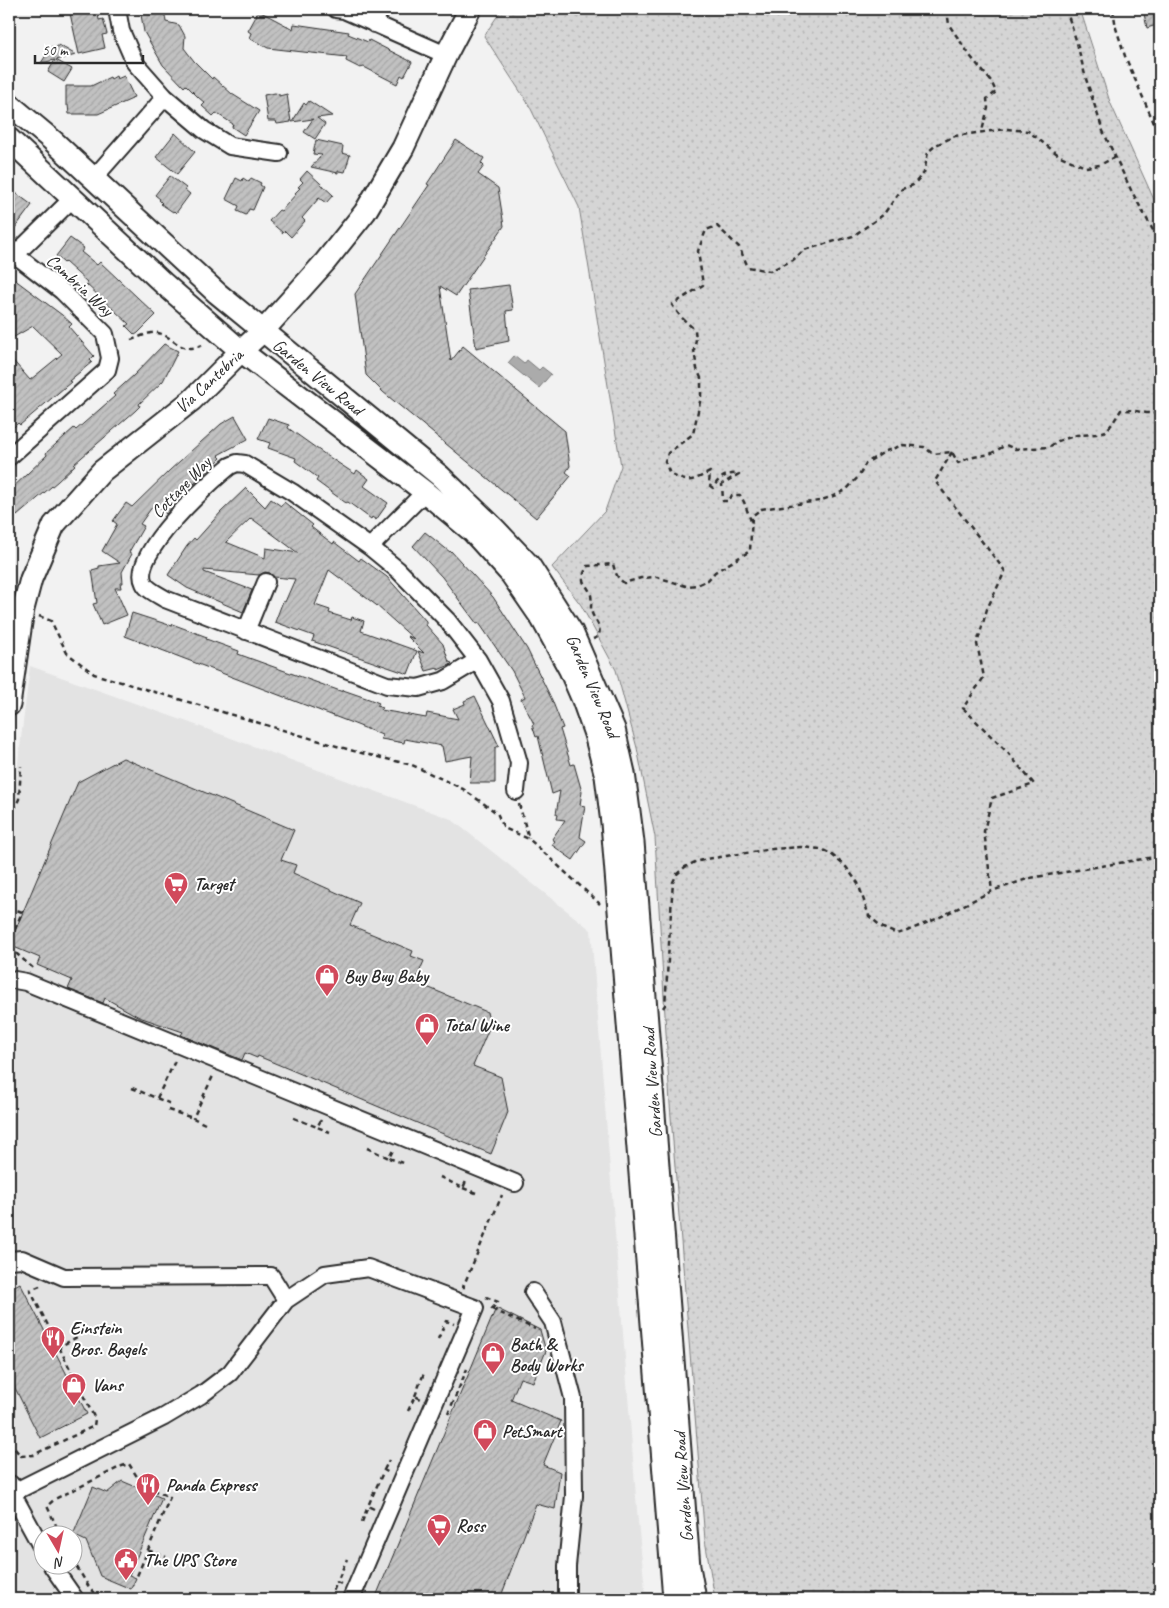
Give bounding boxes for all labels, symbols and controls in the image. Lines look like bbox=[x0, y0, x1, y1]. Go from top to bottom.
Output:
scale bar bbox=[35, 32, 142, 64]
text: 50 m bbox=[42, 41, 69, 60]
street label: Cambria Way bbox=[42, 249, 119, 322]
street label: Garden View Road bbox=[268, 334, 370, 422]
street label: Via Cantebria bbox=[170, 343, 249, 418]
street label: Cottage Way bbox=[146, 450, 217, 522]
street label: Garden View Road bbox=[561, 631, 626, 744]
supermarket icon: Target bbox=[163, 871, 189, 905]
place label: Target bbox=[194, 873, 237, 895]
shop icon: Buy Buy Baby bbox=[314, 963, 340, 997]
place label: Buy Buy Baby bbox=[344, 965, 430, 987]
shop icon: Total Wine bbox=[414, 1012, 440, 1046]
place label: Total Wine bbox=[444, 1014, 511, 1036]
street label: Garden View Road bbox=[637, 1024, 667, 1139]
place label: Einstein Bros. Bagels bbox=[70, 1317, 148, 1360]
restaurant icon: Einstein Bros. Bagels bbox=[40, 1325, 66, 1359]
place label: Bath & Body Works bbox=[510, 1333, 584, 1376]
shop icon: Bath & Body Works bbox=[480, 1341, 506, 1375]
shop icon: Vans bbox=[61, 1372, 87, 1406]
place label: Vans bbox=[92, 1374, 124, 1396]
shop icon: PetSmart bbox=[472, 1418, 498, 1452]
place label: PetSmart bbox=[502, 1420, 564, 1442]
street label: Garden View Road bbox=[668, 1428, 698, 1543]
restaurant icon: Panda Express bbox=[135, 1472, 161, 1506]
place label: Panda Express bbox=[166, 1474, 258, 1496]
supermarket icon: Ross bbox=[426, 1513, 452, 1547]
place label: Ross bbox=[456, 1515, 486, 1537]
north arrow bbox=[32, 1526, 82, 1576]
public building icon: The UPS Store bbox=[113, 1547, 139, 1581]
place label: The UPS Store bbox=[144, 1549, 238, 1571]
text: N bbox=[52, 1553, 66, 1572]

